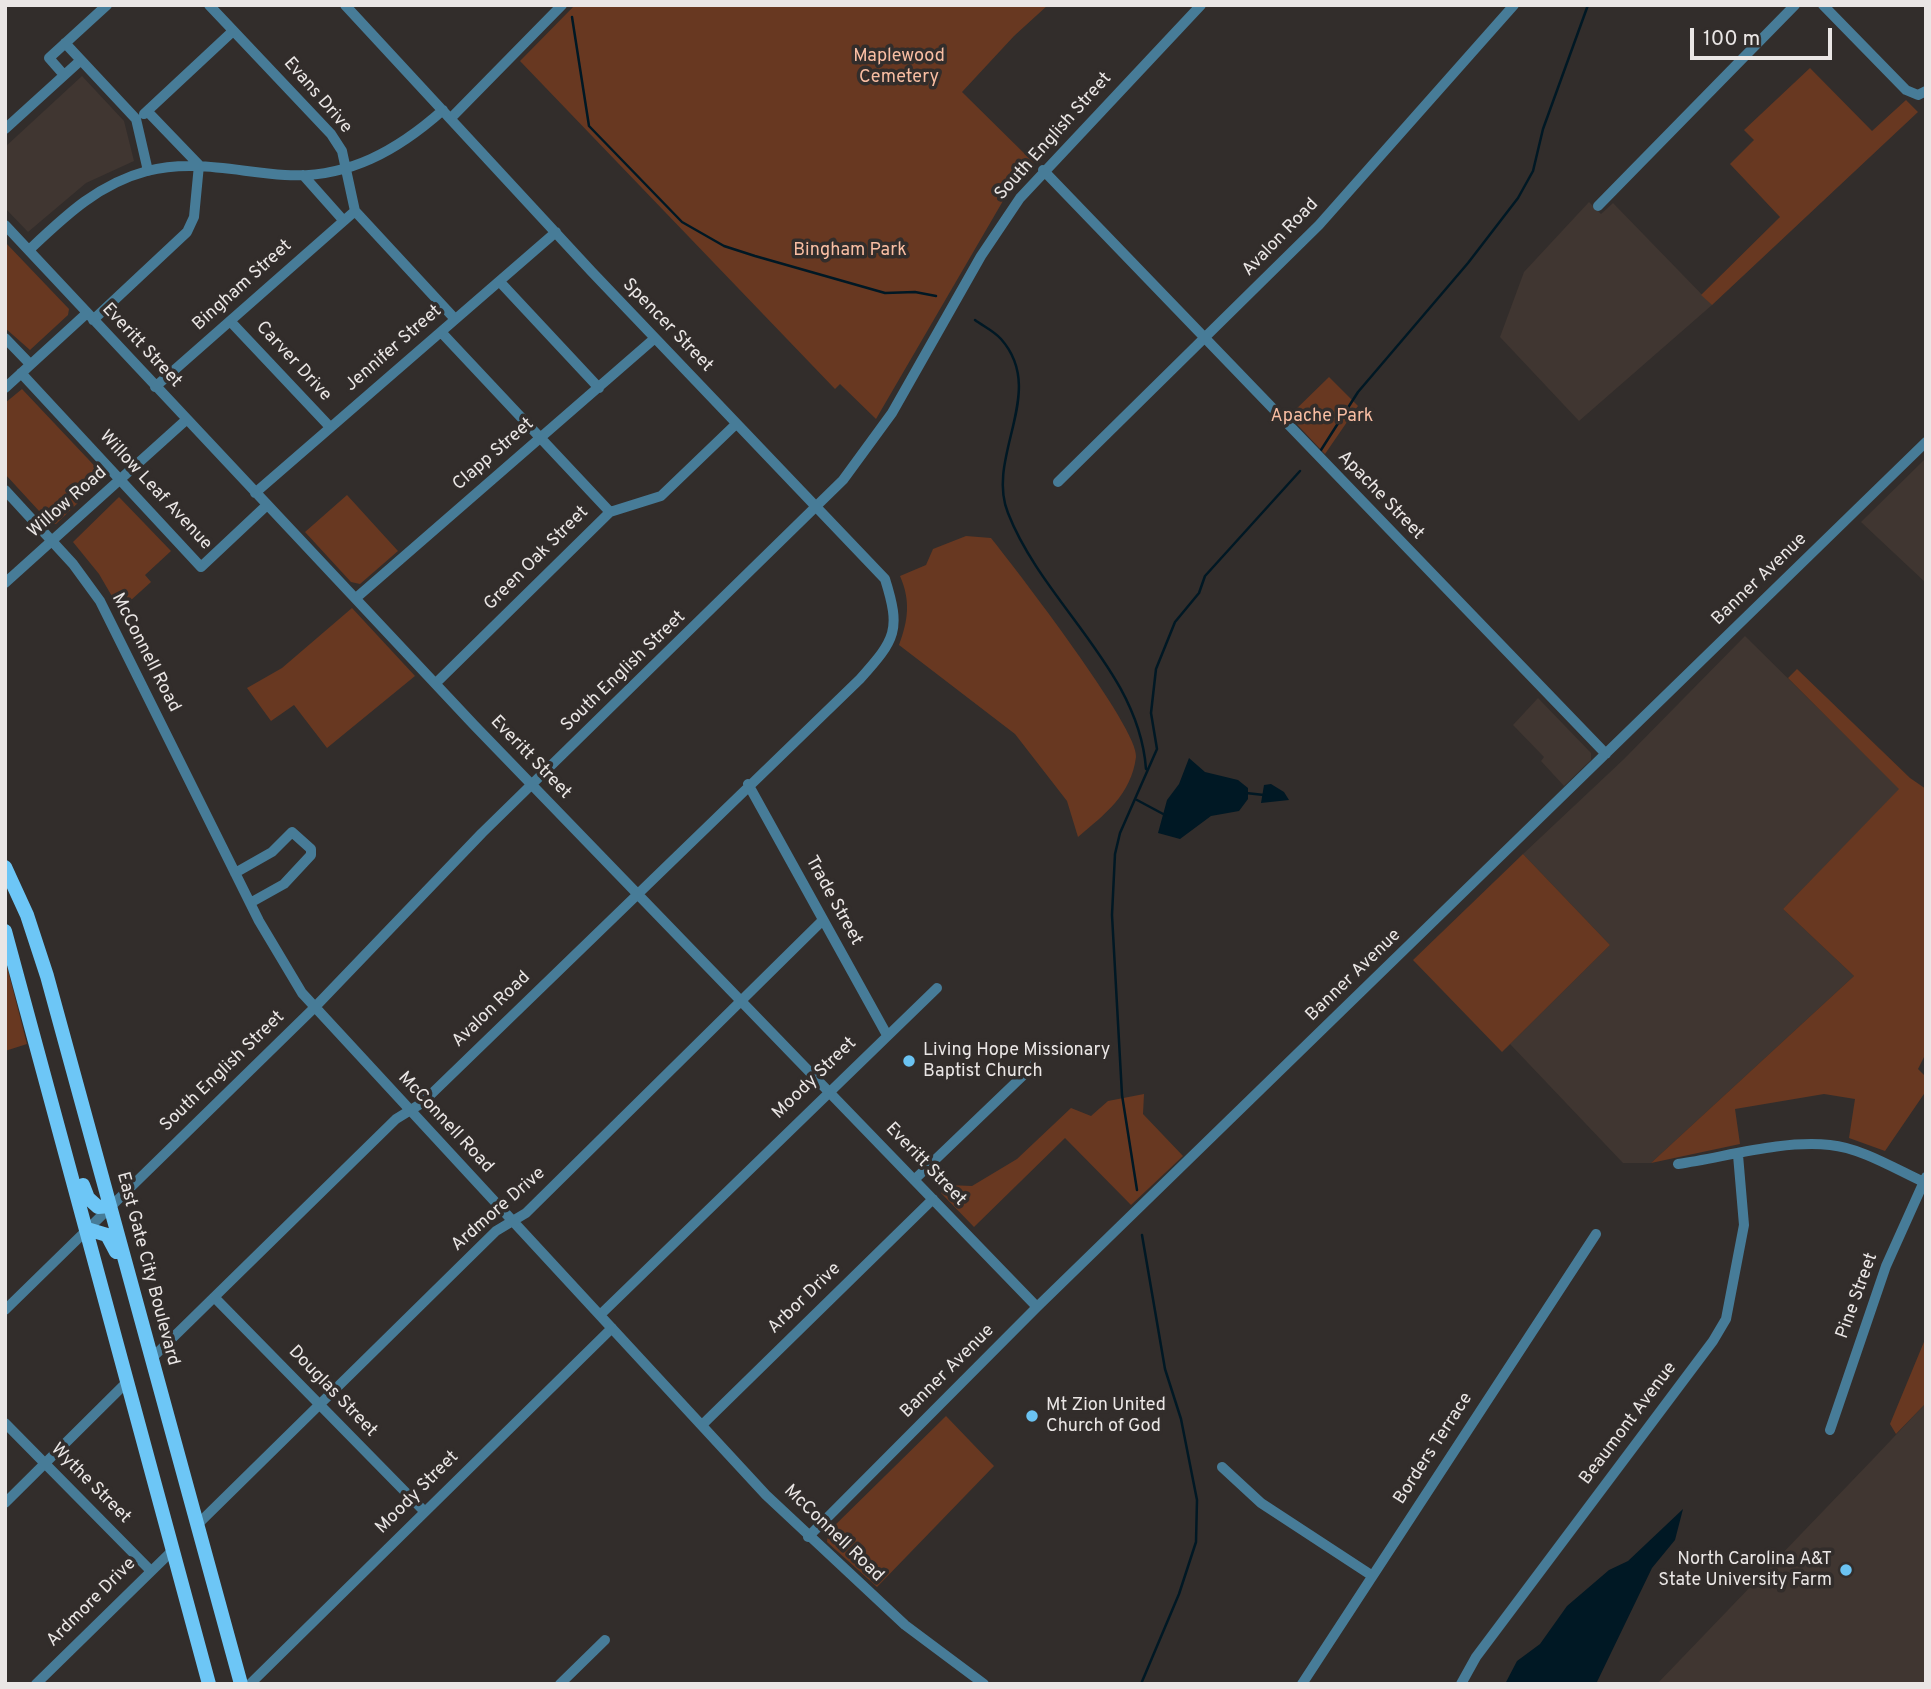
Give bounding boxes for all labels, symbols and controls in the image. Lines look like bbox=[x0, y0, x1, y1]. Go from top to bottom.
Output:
scale bar bbox=[1693, 14, 1835, 58]
text: 100 m bbox=[1703, 26, 1760, 53]
park label: Maplewood Cemetery bbox=[853, 46, 945, 88]
street label: Evans Drive bbox=[278, 54, 356, 138]
street label: South English Street bbox=[991, 69, 1117, 205]
street label: Avalon Road bbox=[1238, 194, 1324, 282]
street label: Bingham Street bbox=[189, 236, 297, 336]
park label: Bingham Park bbox=[793, 240, 907, 262]
street label: Spencer Street bbox=[617, 275, 717, 377]
street label: Everitt Street bbox=[96, 299, 186, 393]
street label: Jennifer Street bbox=[341, 301, 447, 397]
street label: Carver Drive bbox=[251, 318, 335, 406]
park label: Apache Park bbox=[1271, 406, 1373, 428]
street label: Clapp Street bbox=[449, 414, 539, 496]
street label: Willow Leaf Avenue bbox=[94, 427, 216, 555]
street label: Apache Street bbox=[1332, 447, 1428, 545]
street label: Willow Road bbox=[24, 463, 112, 543]
street label: Green Oak Street bbox=[480, 502, 594, 616]
street label: Banner Avenue bbox=[1708, 529, 1812, 631]
street label: McConnell Road bbox=[106, 590, 184, 716]
street label: South English Street bbox=[557, 607, 691, 737]
street label: Everitt Street bbox=[485, 712, 575, 804]
street label: Trade Street bbox=[800, 853, 866, 949]
street label: Banner Avenue bbox=[1302, 925, 1406, 1027]
street label: Avalon Road bbox=[448, 967, 536, 1053]
street label: South English Street bbox=[156, 1007, 290, 1137]
street label: Moody Street bbox=[768, 1034, 862, 1124]
place label: Living Hope Missionary Baptist Church bbox=[923, 1040, 1110, 1082]
marker: Living Hope Missionary Baptist Church bbox=[901, 1053, 917, 1069]
street label: McConnell Road bbox=[393, 1068, 497, 1178]
street label: Everitt Street bbox=[880, 1119, 970, 1211]
street label: Ardmore Drive bbox=[448, 1163, 550, 1257]
street label: East Gate City Boulevard bbox=[111, 1170, 183, 1368]
street label: Pine Street bbox=[1832, 1250, 1884, 1342]
street label: Arbor Drive bbox=[764, 1259, 846, 1339]
street label: Banner Avenue bbox=[897, 1321, 999, 1423]
street label: Douglas Street bbox=[283, 1342, 381, 1442]
street label: Beaumont Avenue bbox=[1576, 1358, 1682, 1490]
street label: Borders Terrace bbox=[1390, 1389, 1478, 1509]
place label: Mt Zion United Church of God bbox=[1046, 1395, 1166, 1438]
marker: Mt Zion United Church of God bbox=[1024, 1408, 1040, 1424]
street label: Wythe Street bbox=[45, 1439, 135, 1529]
street label: Moody Street bbox=[372, 1447, 464, 1539]
street label: McConnell Road bbox=[779, 1481, 887, 1587]
place label: North Carolina A&T State University Farm bbox=[1658, 1549, 1832, 1592]
street label: Ardmore Drive bbox=[43, 1554, 141, 1652]
marker: North Carolina A&T State University Farm bbox=[1838, 1562, 1854, 1578]

